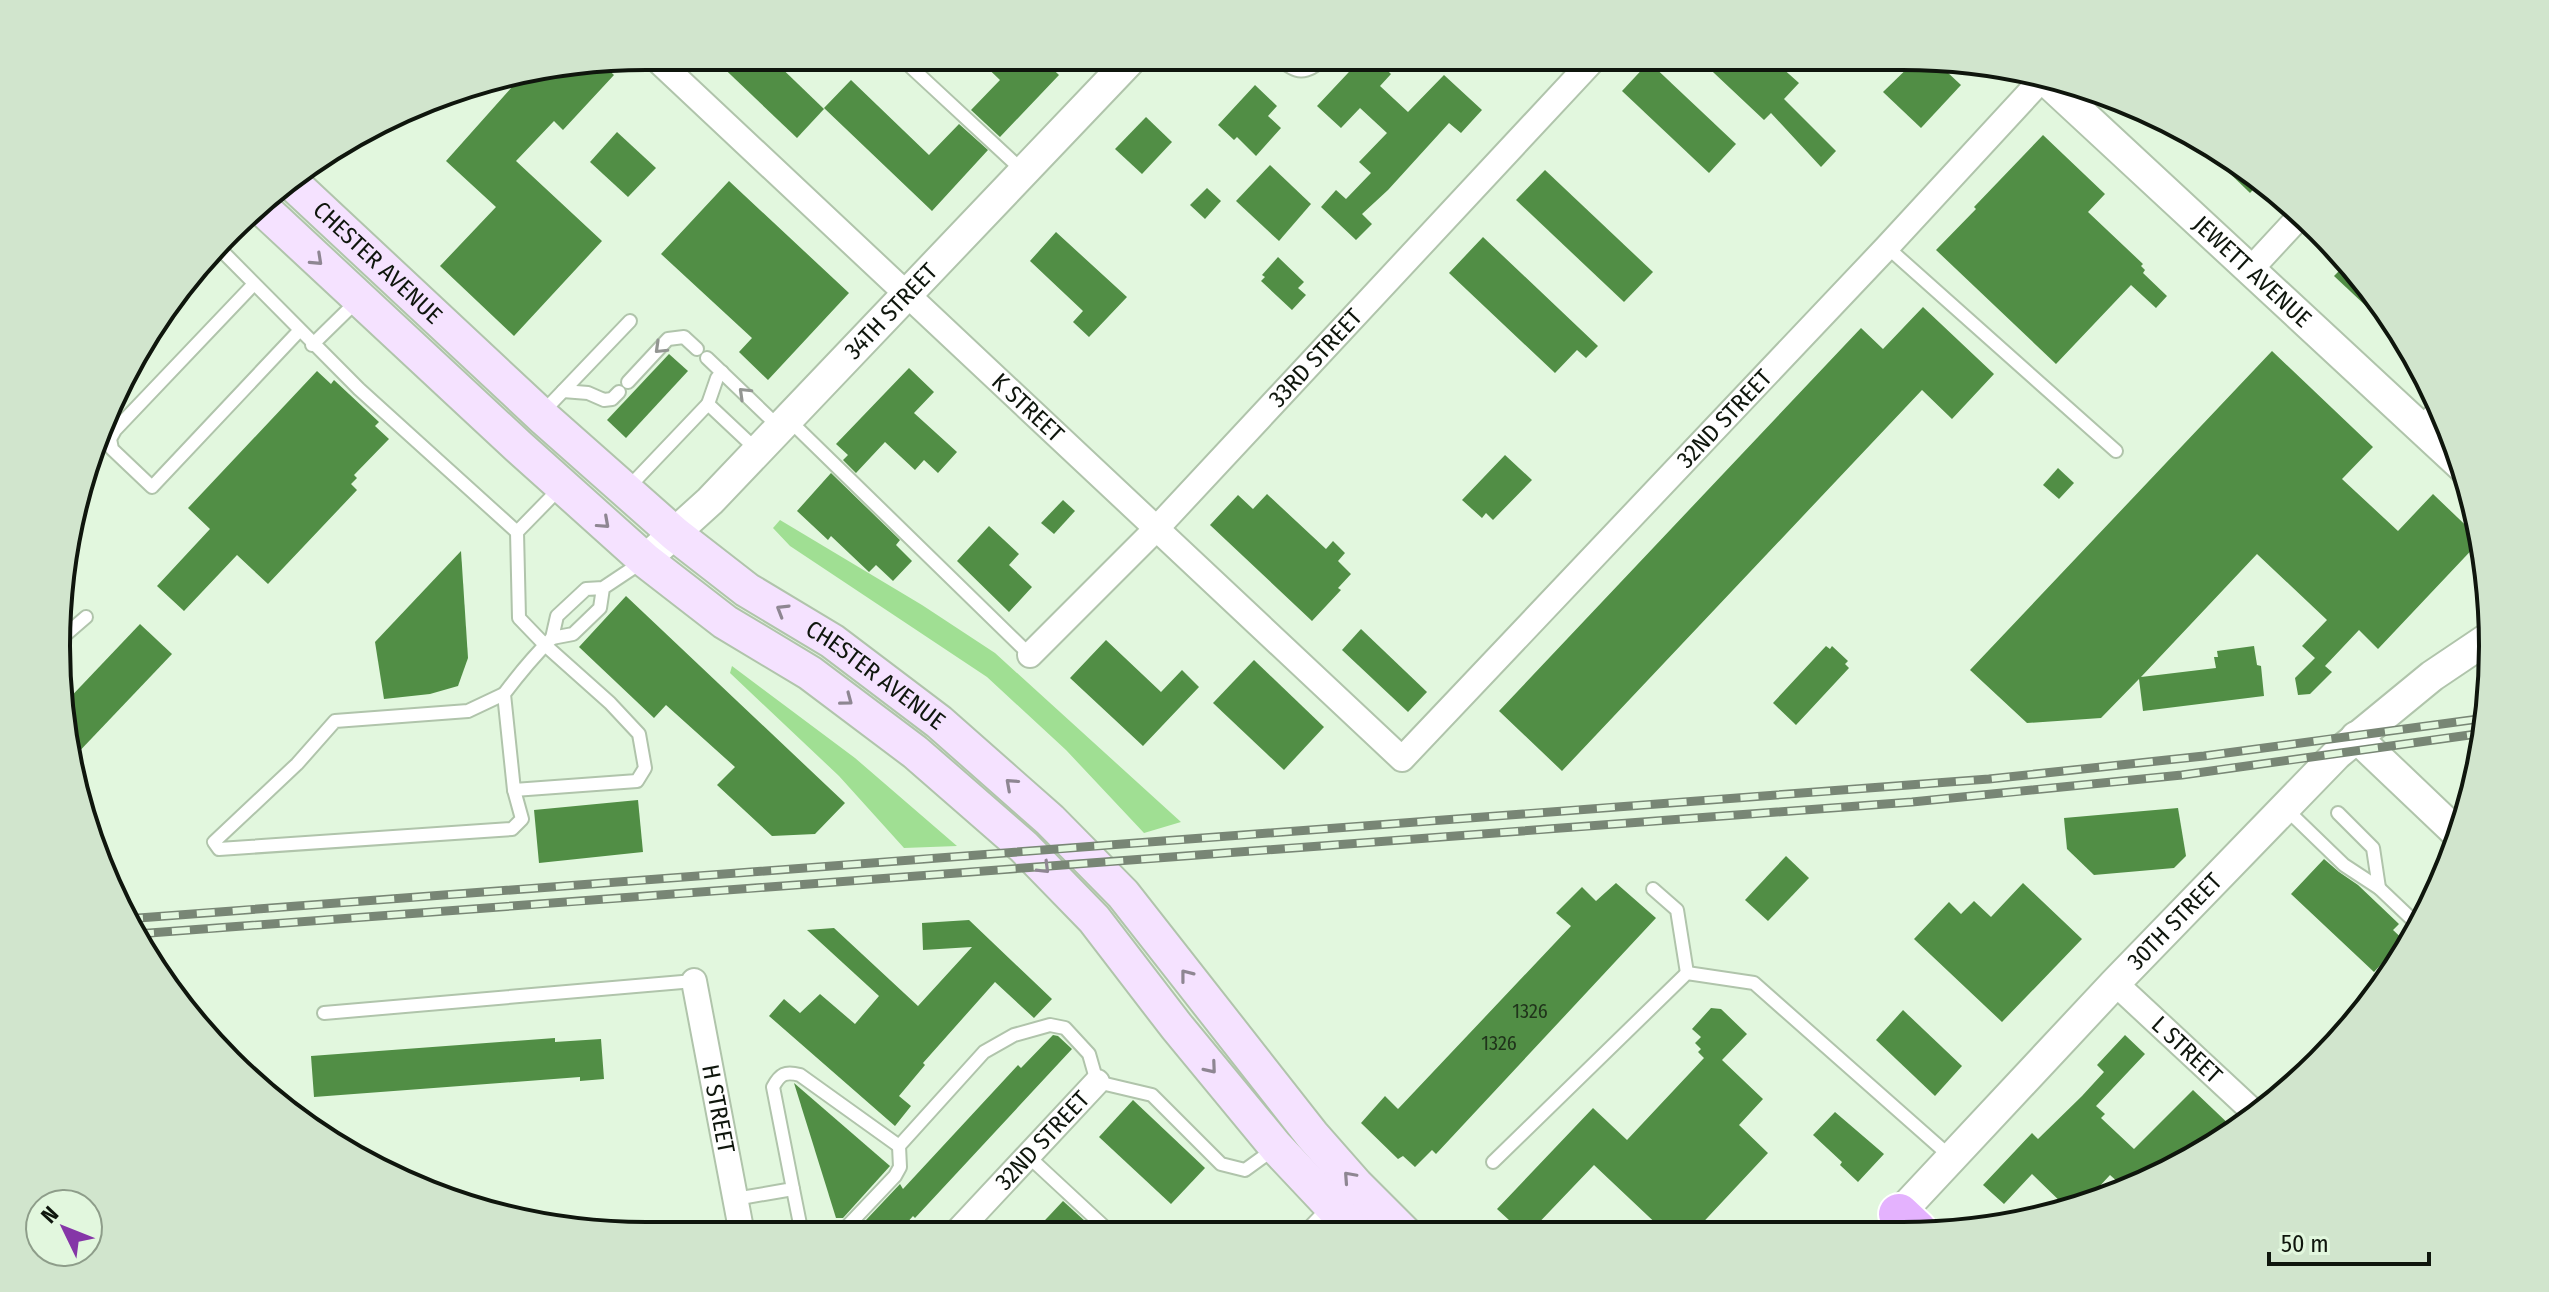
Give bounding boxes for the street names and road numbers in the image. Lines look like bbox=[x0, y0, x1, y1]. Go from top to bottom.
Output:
street label: CHESTER AVENUE bbox=[307, 196, 448, 330]
street label: JEWETT AVENUE bbox=[2187, 210, 2317, 333]
street label: 34TH STREET bbox=[839, 257, 943, 365]
street label: 33RD STREET bbox=[1263, 303, 1368, 413]
street label: 32ND STREET bbox=[1671, 364, 1777, 474]
street label: K STREET bbox=[986, 368, 1069, 448]
street label: CHESTER AVENUE bbox=[801, 615, 951, 735]
street label: 30TH STREET bbox=[2122, 867, 2228, 975]
street label: L STREET bbox=[2146, 1010, 2228, 1089]
street label: H STREET bbox=[696, 1062, 740, 1155]
street label: 32ND STREET bbox=[990, 1085, 1095, 1196]

